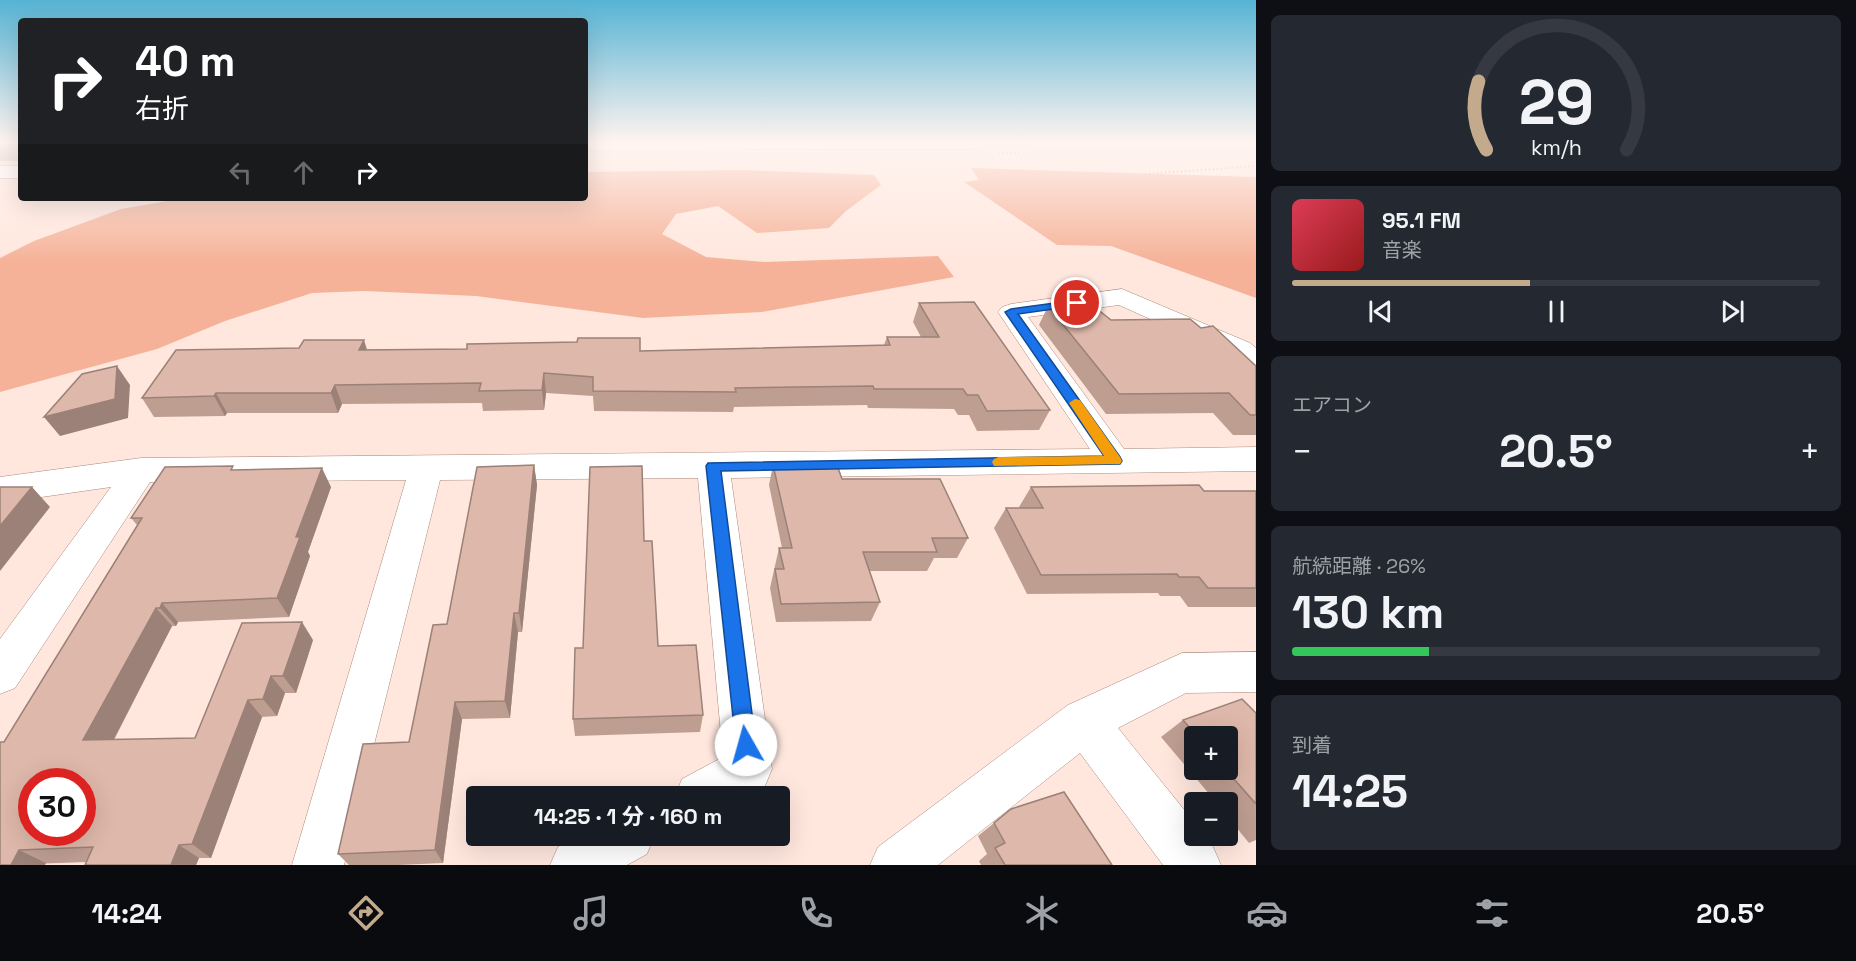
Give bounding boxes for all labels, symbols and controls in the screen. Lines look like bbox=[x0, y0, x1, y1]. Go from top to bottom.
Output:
text: 40 m bbox=[135, 35, 235, 88]
icon: right bbox=[36, 42, 114, 120]
text: 29 bbox=[1518, 63, 1594, 142]
text: 右折 bbox=[135, 91, 189, 126]
text: km/h bbox=[1530, 134, 1582, 161]
icon: left bbox=[224, 156, 257, 189]
icon: ahead bbox=[287, 156, 320, 189]
icon: right bbox=[350, 156, 383, 189]
text: 95.1 FM bbox=[1382, 206, 1461, 234]
text: 音楽 bbox=[1382, 237, 1422, 263]
pin bbox=[1051, 277, 1102, 328]
icon: arrive bbox=[1060, 286, 1093, 319]
icon: previous bbox=[1364, 295, 1397, 328]
icon: pause bbox=[1540, 295, 1573, 328]
icon: next bbox=[1716, 295, 1749, 328]
text: エアコン bbox=[1292, 392, 1372, 418]
text: 20.5° bbox=[1499, 423, 1613, 480]
text: − bbox=[1292, 431, 1312, 473]
text: + bbox=[1800, 431, 1820, 473]
text: 航続距離 · 26% bbox=[1292, 553, 1426, 579]
text: 130 km bbox=[1292, 584, 1444, 641]
position arrow bbox=[714, 713, 778, 777]
map controls bbox=[1184, 726, 1238, 846]
button: + bbox=[1184, 726, 1238, 780]
text: 到着 bbox=[1292, 732, 1332, 758]
text: 14:25 bbox=[1292, 763, 1408, 820]
speed limit sign: 30 bbox=[18, 768, 96, 846]
button: − bbox=[1184, 792, 1238, 846]
text: 14:25 · 1 分 · 160 m bbox=[534, 802, 722, 830]
icon: directions bbox=[345, 892, 387, 934]
icon: music bbox=[570, 892, 612, 934]
icon: phone bbox=[795, 892, 837, 934]
icon: climate bbox=[1021, 892, 1063, 934]
icon: car bbox=[1246, 892, 1288, 934]
icon: filters bbox=[1471, 892, 1513, 934]
text: 14:24 bbox=[92, 896, 162, 931]
text: 20.5° bbox=[1696, 896, 1764, 931]

